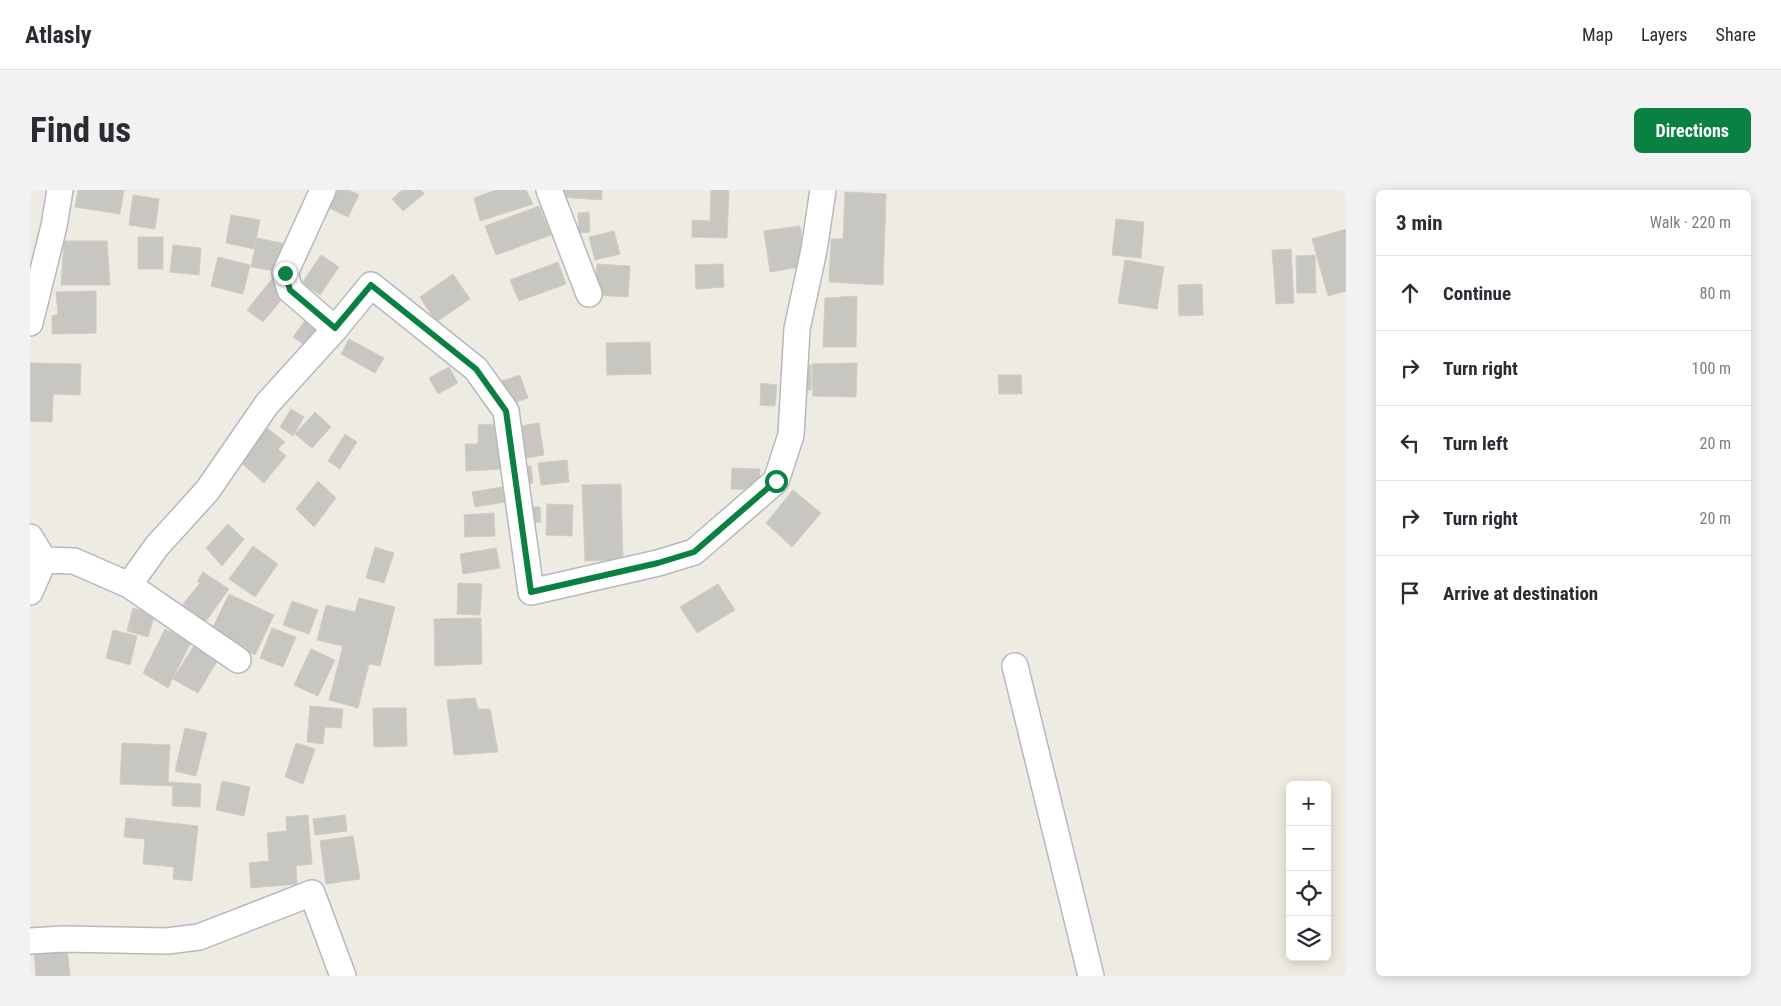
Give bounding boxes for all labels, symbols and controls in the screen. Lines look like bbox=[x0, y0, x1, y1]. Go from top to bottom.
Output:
text: Atlasly bbox=[25, 21, 91, 49]
text: Map bbox=[1582, 24, 1613, 45]
text: Layers bbox=[1641, 24, 1688, 45]
text: Share bbox=[1716, 24, 1756, 45]
button: Directions bbox=[1634, 108, 1751, 153]
text: Find us bbox=[30, 110, 131, 151]
text: 3 min bbox=[1396, 211, 1443, 235]
text: Walk · 220 m bbox=[1650, 213, 1731, 232]
route end bbox=[274, 262, 297, 285]
icon: ahead bbox=[1396, 279, 1424, 307]
text: Continue bbox=[1443, 282, 1511, 305]
text: 80 m bbox=[1699, 284, 1731, 303]
icon: right bbox=[1396, 354, 1424, 382]
text: Turn right bbox=[1443, 357, 1518, 380]
text: 100 m bbox=[1692, 359, 1731, 378]
icon: left bbox=[1396, 429, 1424, 457]
text: Turn left bbox=[1443, 432, 1508, 455]
text: 20 m bbox=[1699, 434, 1731, 453]
route start bbox=[765, 470, 788, 493]
icon: right bbox=[1396, 504, 1424, 532]
text: Turn right bbox=[1443, 507, 1518, 530]
text: 20 m bbox=[1699, 509, 1731, 528]
icon: arrive bbox=[1396, 579, 1424, 607]
text: Arrive at destination bbox=[1443, 582, 1598, 605]
map controls bbox=[1286, 781, 1331, 961]
button: + bbox=[1286, 781, 1331, 826]
button: − bbox=[1286, 826, 1331, 871]
button: locate bbox=[1286, 871, 1331, 916]
button: layers bbox=[1286, 916, 1331, 961]

